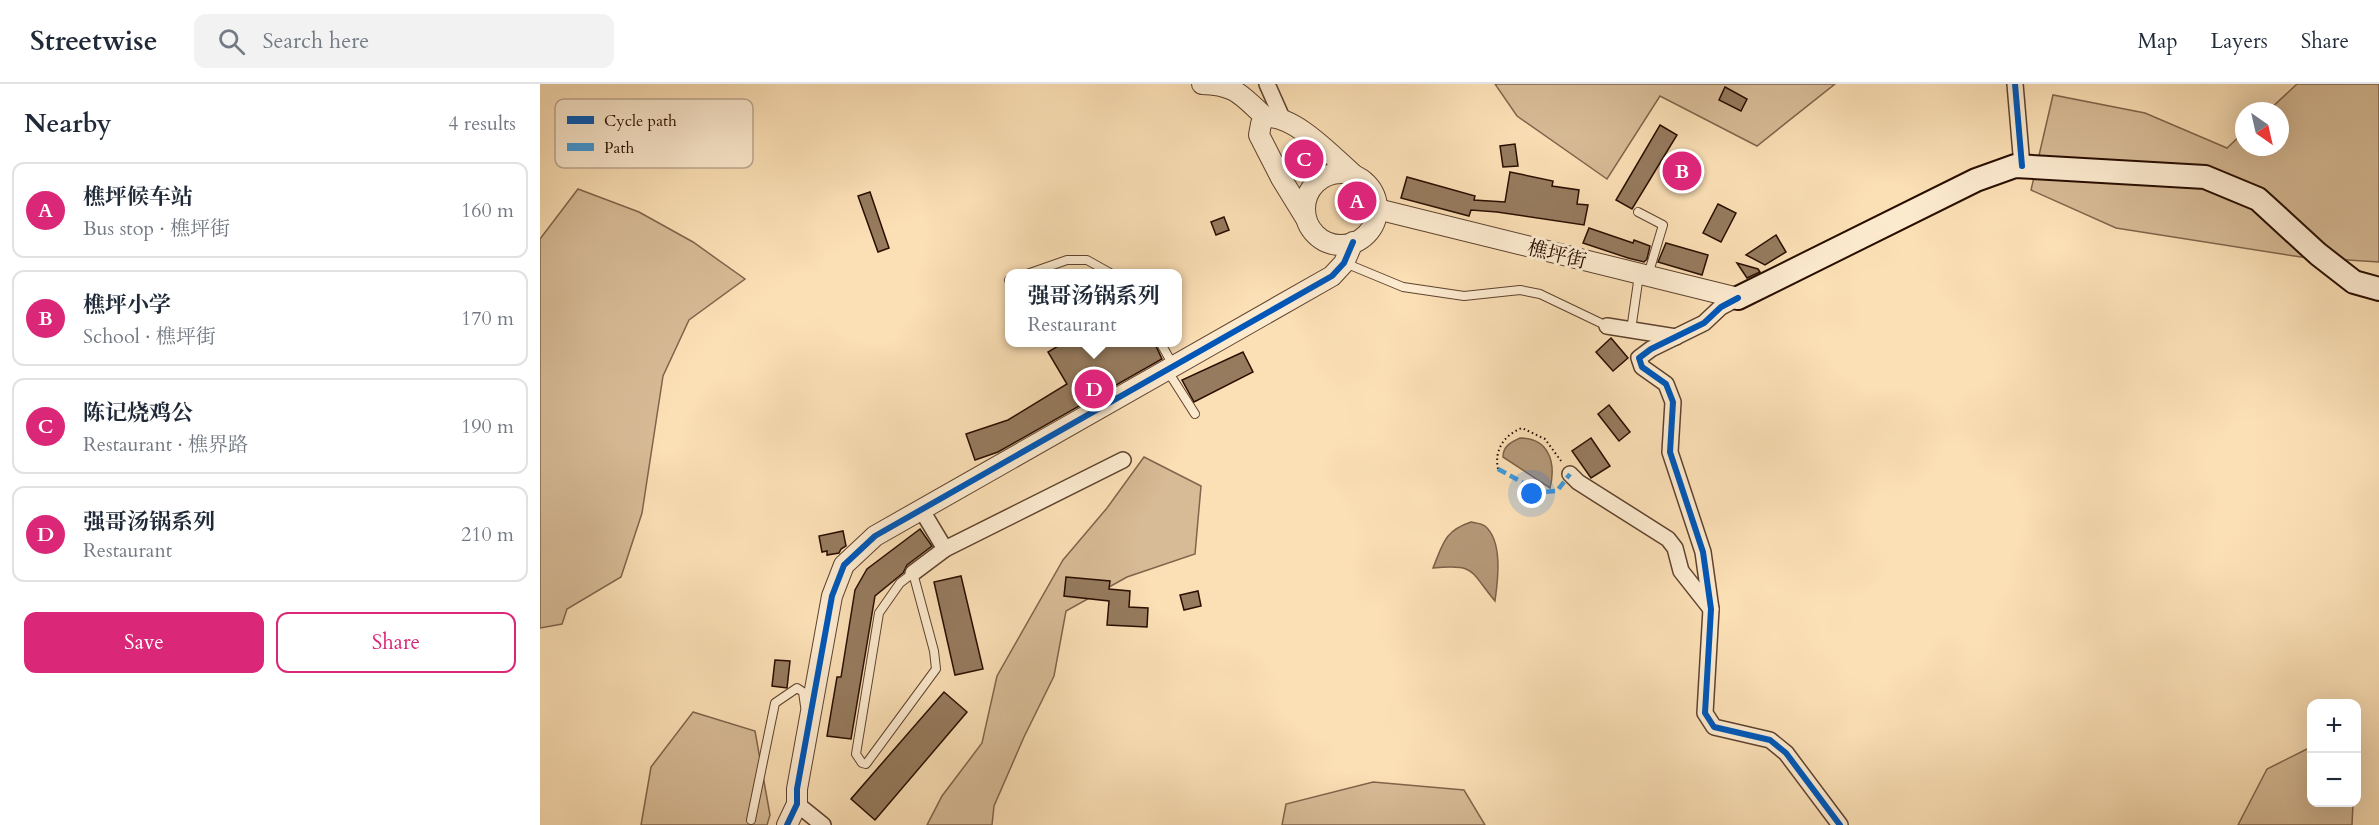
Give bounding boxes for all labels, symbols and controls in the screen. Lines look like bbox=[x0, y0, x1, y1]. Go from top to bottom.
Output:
search box bbox=[194, 14, 614, 68]
text: Streetwise bbox=[30, 22, 158, 60]
icon: search bbox=[215, 25, 248, 58]
text: Search here bbox=[263, 26, 369, 56]
text: Map bbox=[2138, 27, 2178, 56]
text: Layers bbox=[2211, 27, 2268, 56]
text: Share bbox=[2301, 27, 2349, 56]
legend bbox=[555, 99, 753, 168]
north arrow bbox=[2235, 102, 2289, 156]
text: Nearby bbox=[24, 106, 112, 141]
text: 4 results bbox=[448, 110, 516, 137]
text: Cycle path bbox=[604, 110, 677, 132]
pin: C bbox=[1284, 136, 1323, 182]
text: Path bbox=[604, 137, 634, 159]
pin: B bbox=[1662, 148, 1702, 194]
pin: A bbox=[1338, 178, 1376, 224]
text: 樵坪候车站 bbox=[83, 182, 193, 212]
text: A bbox=[38, 197, 53, 224]
text: 160 m bbox=[461, 197, 514, 224]
text: Bus stop · 樵坪街 bbox=[83, 215, 230, 242]
street label: 樵坪街 bbox=[1525, 234, 1589, 275]
popup bbox=[1005, 269, 1182, 347]
text: 强哥汤锅系列 bbox=[1027, 281, 1160, 311]
text: 樵坪小学 bbox=[83, 290, 171, 320]
text: B bbox=[38, 305, 53, 332]
text: 170 m bbox=[461, 305, 514, 332]
text: Restaurant bbox=[1027, 311, 1117, 338]
text: School · 樵坪街 bbox=[83, 323, 216, 350]
pin: D bbox=[1074, 366, 1114, 412]
text: 陈记烧鸡公 bbox=[83, 398, 193, 428]
text: C bbox=[38, 413, 53, 440]
text: 190 m bbox=[461, 413, 514, 440]
text: Restaurant · 樵界路 bbox=[83, 431, 248, 458]
your location bbox=[1517, 479, 1546, 508]
text: 强哥汤锅系列 bbox=[83, 507, 215, 537]
text: D bbox=[37, 521, 54, 548]
text: 210 m bbox=[461, 521, 514, 548]
text: Restaurant bbox=[83, 537, 172, 564]
button: Save bbox=[24, 612, 264, 673]
button: Share bbox=[276, 612, 516, 673]
map controls bbox=[2307, 699, 2361, 807]
button: + bbox=[2307, 699, 2361, 753]
button: − bbox=[2307, 753, 2361, 807]

